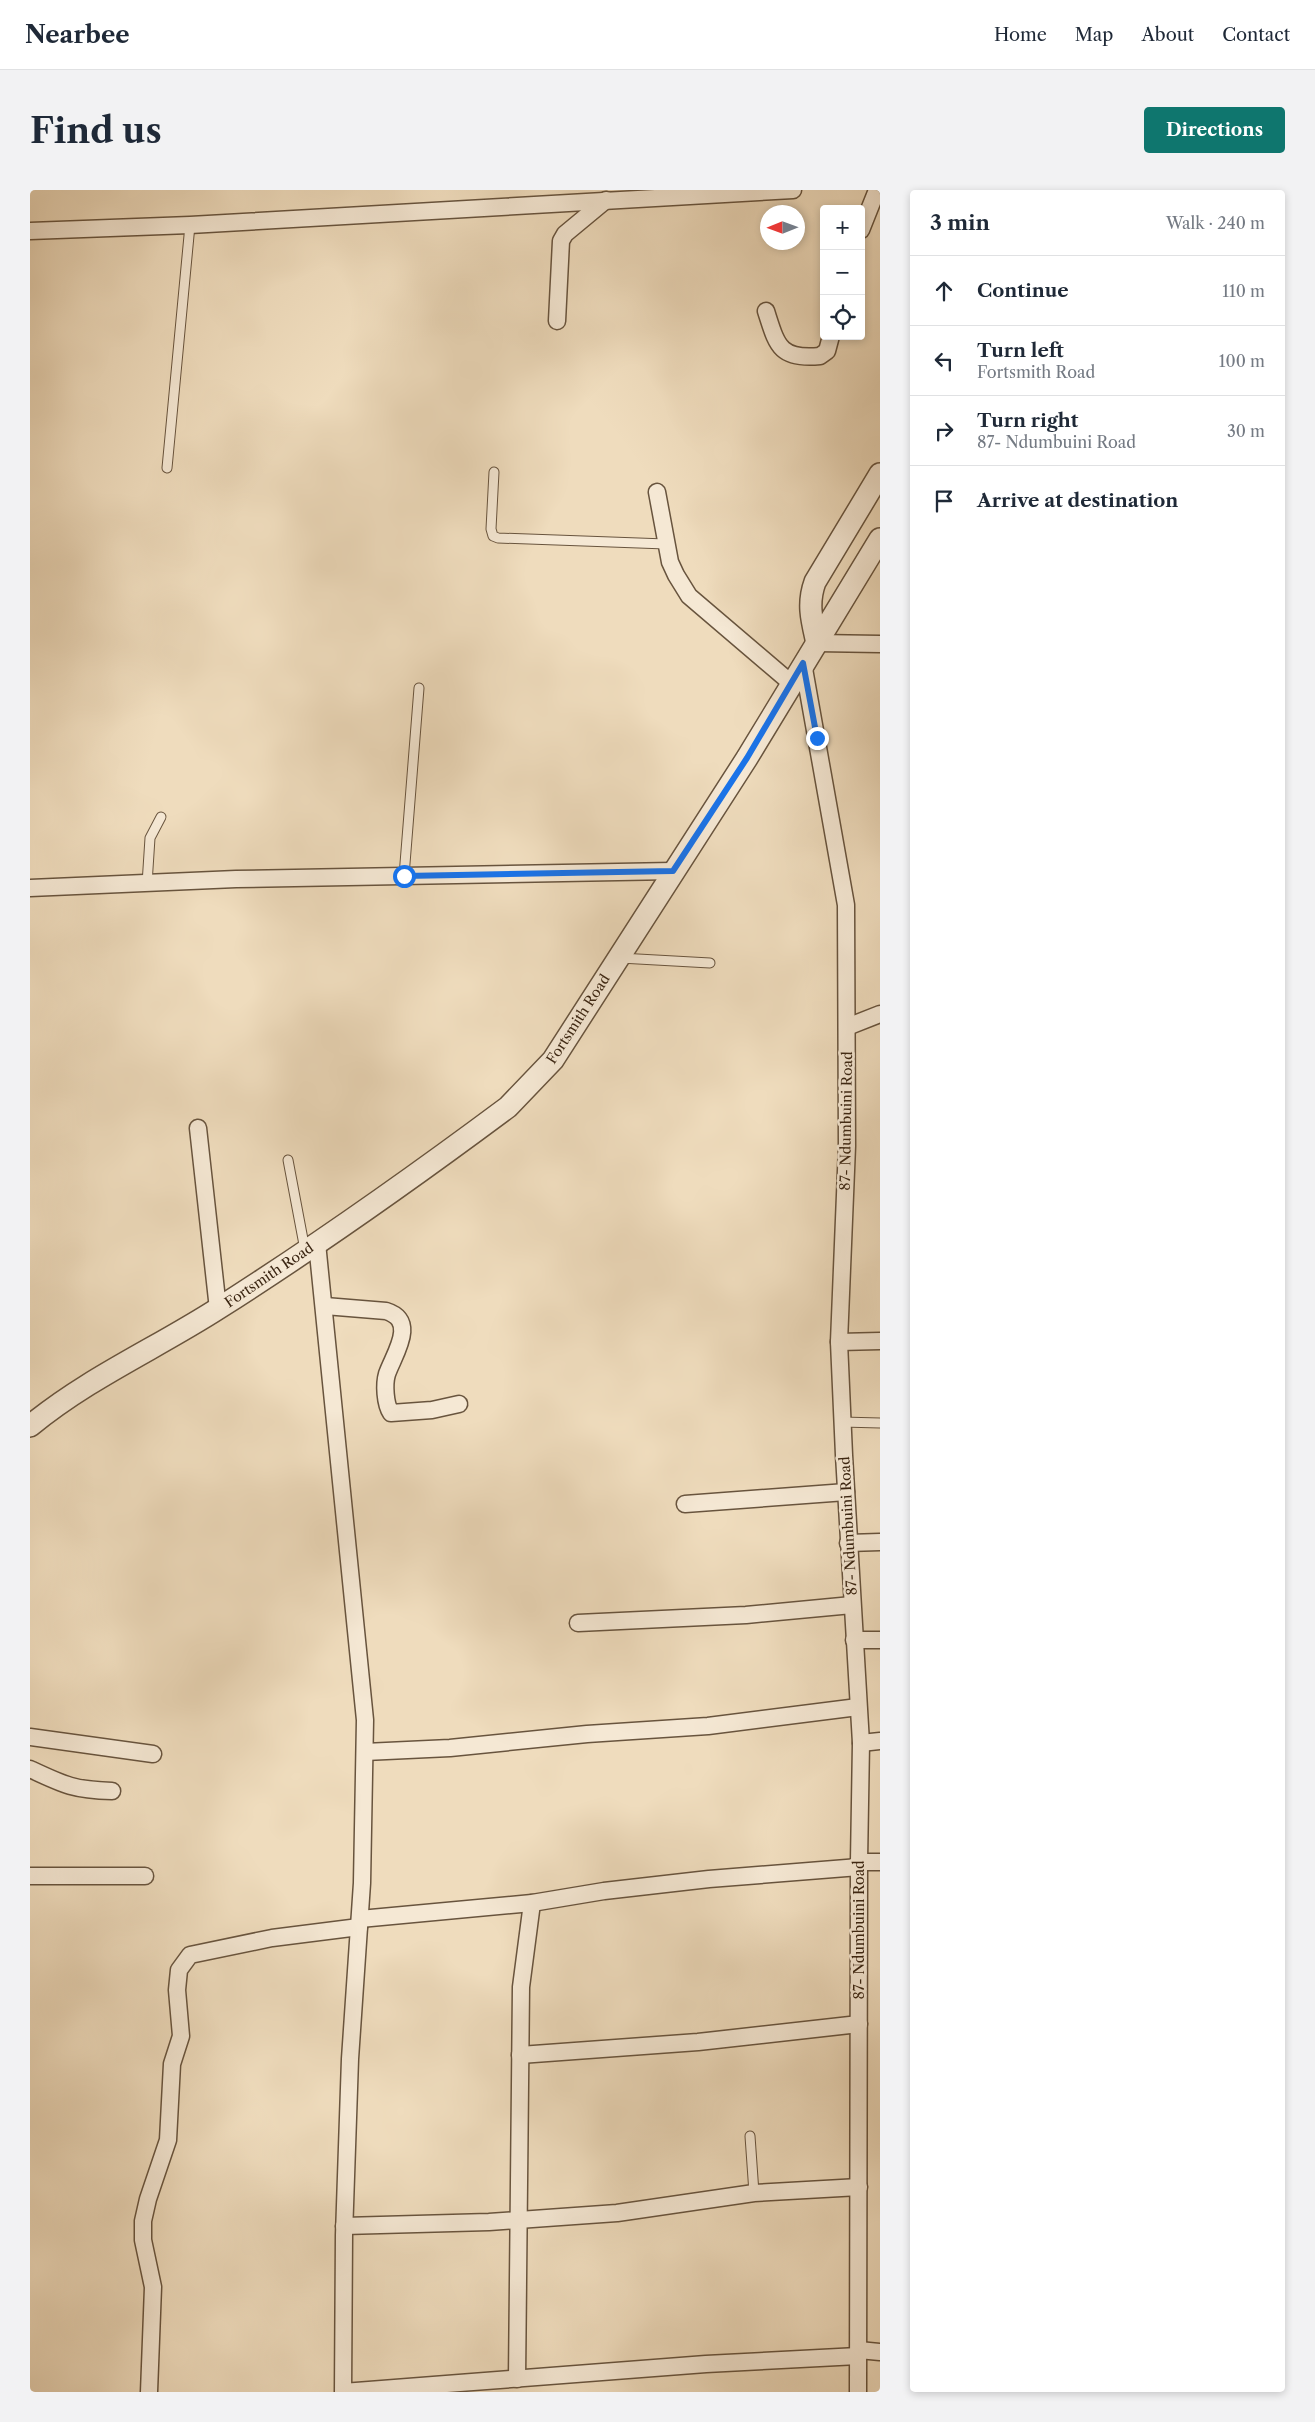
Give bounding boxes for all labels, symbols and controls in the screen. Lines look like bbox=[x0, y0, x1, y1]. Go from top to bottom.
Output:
text: Nearbee bbox=[25, 20, 130, 49]
text: Home bbox=[994, 24, 1047, 46]
text: Map bbox=[1075, 24, 1113, 46]
text: About bbox=[1141, 24, 1194, 46]
text: Contact bbox=[1222, 24, 1290, 46]
button: Directions bbox=[1144, 107, 1285, 153]
text: Find us bbox=[30, 109, 162, 152]
north arrow bbox=[760, 205, 805, 250]
map controls bbox=[820, 205, 865, 340]
button: + bbox=[820, 205, 865, 250]
text: 3 min bbox=[930, 210, 990, 235]
text: Walk · 240 m bbox=[1166, 213, 1265, 233]
button: − bbox=[820, 250, 865, 295]
icon: ahead bbox=[930, 277, 958, 305]
text: Continue bbox=[977, 279, 1069, 302]
text: 110 m bbox=[1222, 281, 1265, 301]
button: locate bbox=[820, 295, 865, 340]
text: Turn left bbox=[977, 339, 1064, 362]
icon: left bbox=[930, 347, 958, 375]
text: 100 m bbox=[1219, 351, 1265, 371]
text: Fortsmith Road bbox=[977, 362, 1095, 382]
text: Turn right bbox=[977, 409, 1078, 432]
icon: right bbox=[930, 417, 958, 445]
text: 30 m bbox=[1227, 421, 1265, 441]
text: 87- Ndumbuini Road bbox=[977, 432, 1136, 452]
icon: arrive bbox=[930, 487, 958, 515]
text: Arrive at destination bbox=[977, 489, 1178, 512]
route end bbox=[806, 727, 829, 750]
route start bbox=[393, 865, 416, 888]
street label: Fortsmith Road bbox=[542, 970, 614, 1067]
street label: 87- Ndumbuini Road bbox=[836, 1051, 856, 1191]
street label: Fortsmith Road bbox=[221, 1238, 317, 1311]
street label: 87- Ndumbuini Road bbox=[835, 1456, 861, 1596]
street label: 87- Ndumbuini Road bbox=[850, 1860, 868, 2000]

